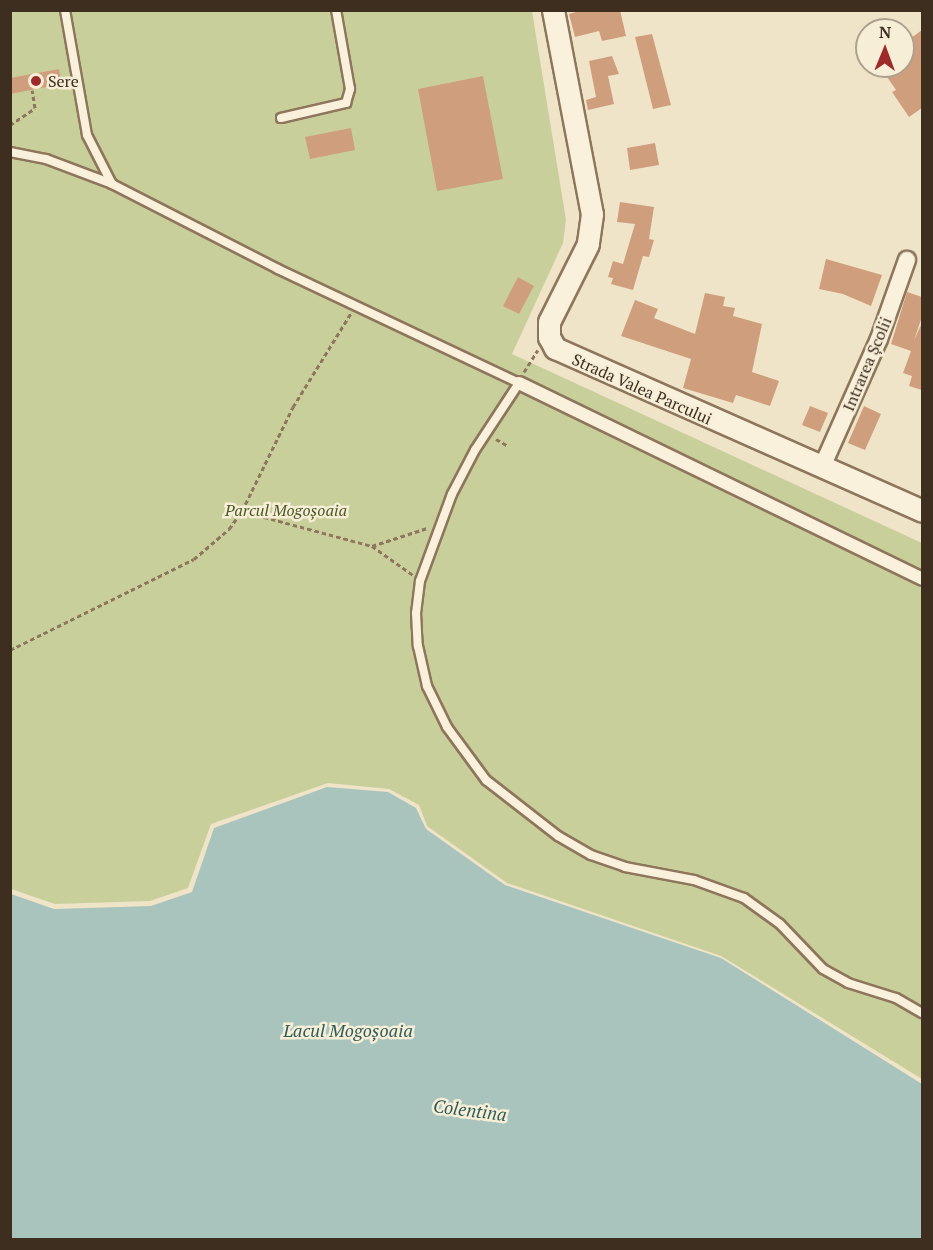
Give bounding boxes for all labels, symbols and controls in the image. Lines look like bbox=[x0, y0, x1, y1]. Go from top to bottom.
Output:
north arrow bbox=[855, 18, 915, 78]
text: N bbox=[879, 21, 892, 43]
place label: Sere bbox=[48, 71, 79, 91]
marker: Sere bbox=[29, 74, 43, 88]
street label: Intrarea Școlii bbox=[839, 314, 895, 414]
street label: Strada Valea Parcului bbox=[569, 349, 715, 429]
park label: Parcul Mogoșoaia bbox=[225, 500, 347, 520]
water label: Lacul Mogoșoaia bbox=[283, 1019, 413, 1041]
water label: Colentina bbox=[432, 1095, 508, 1125]

